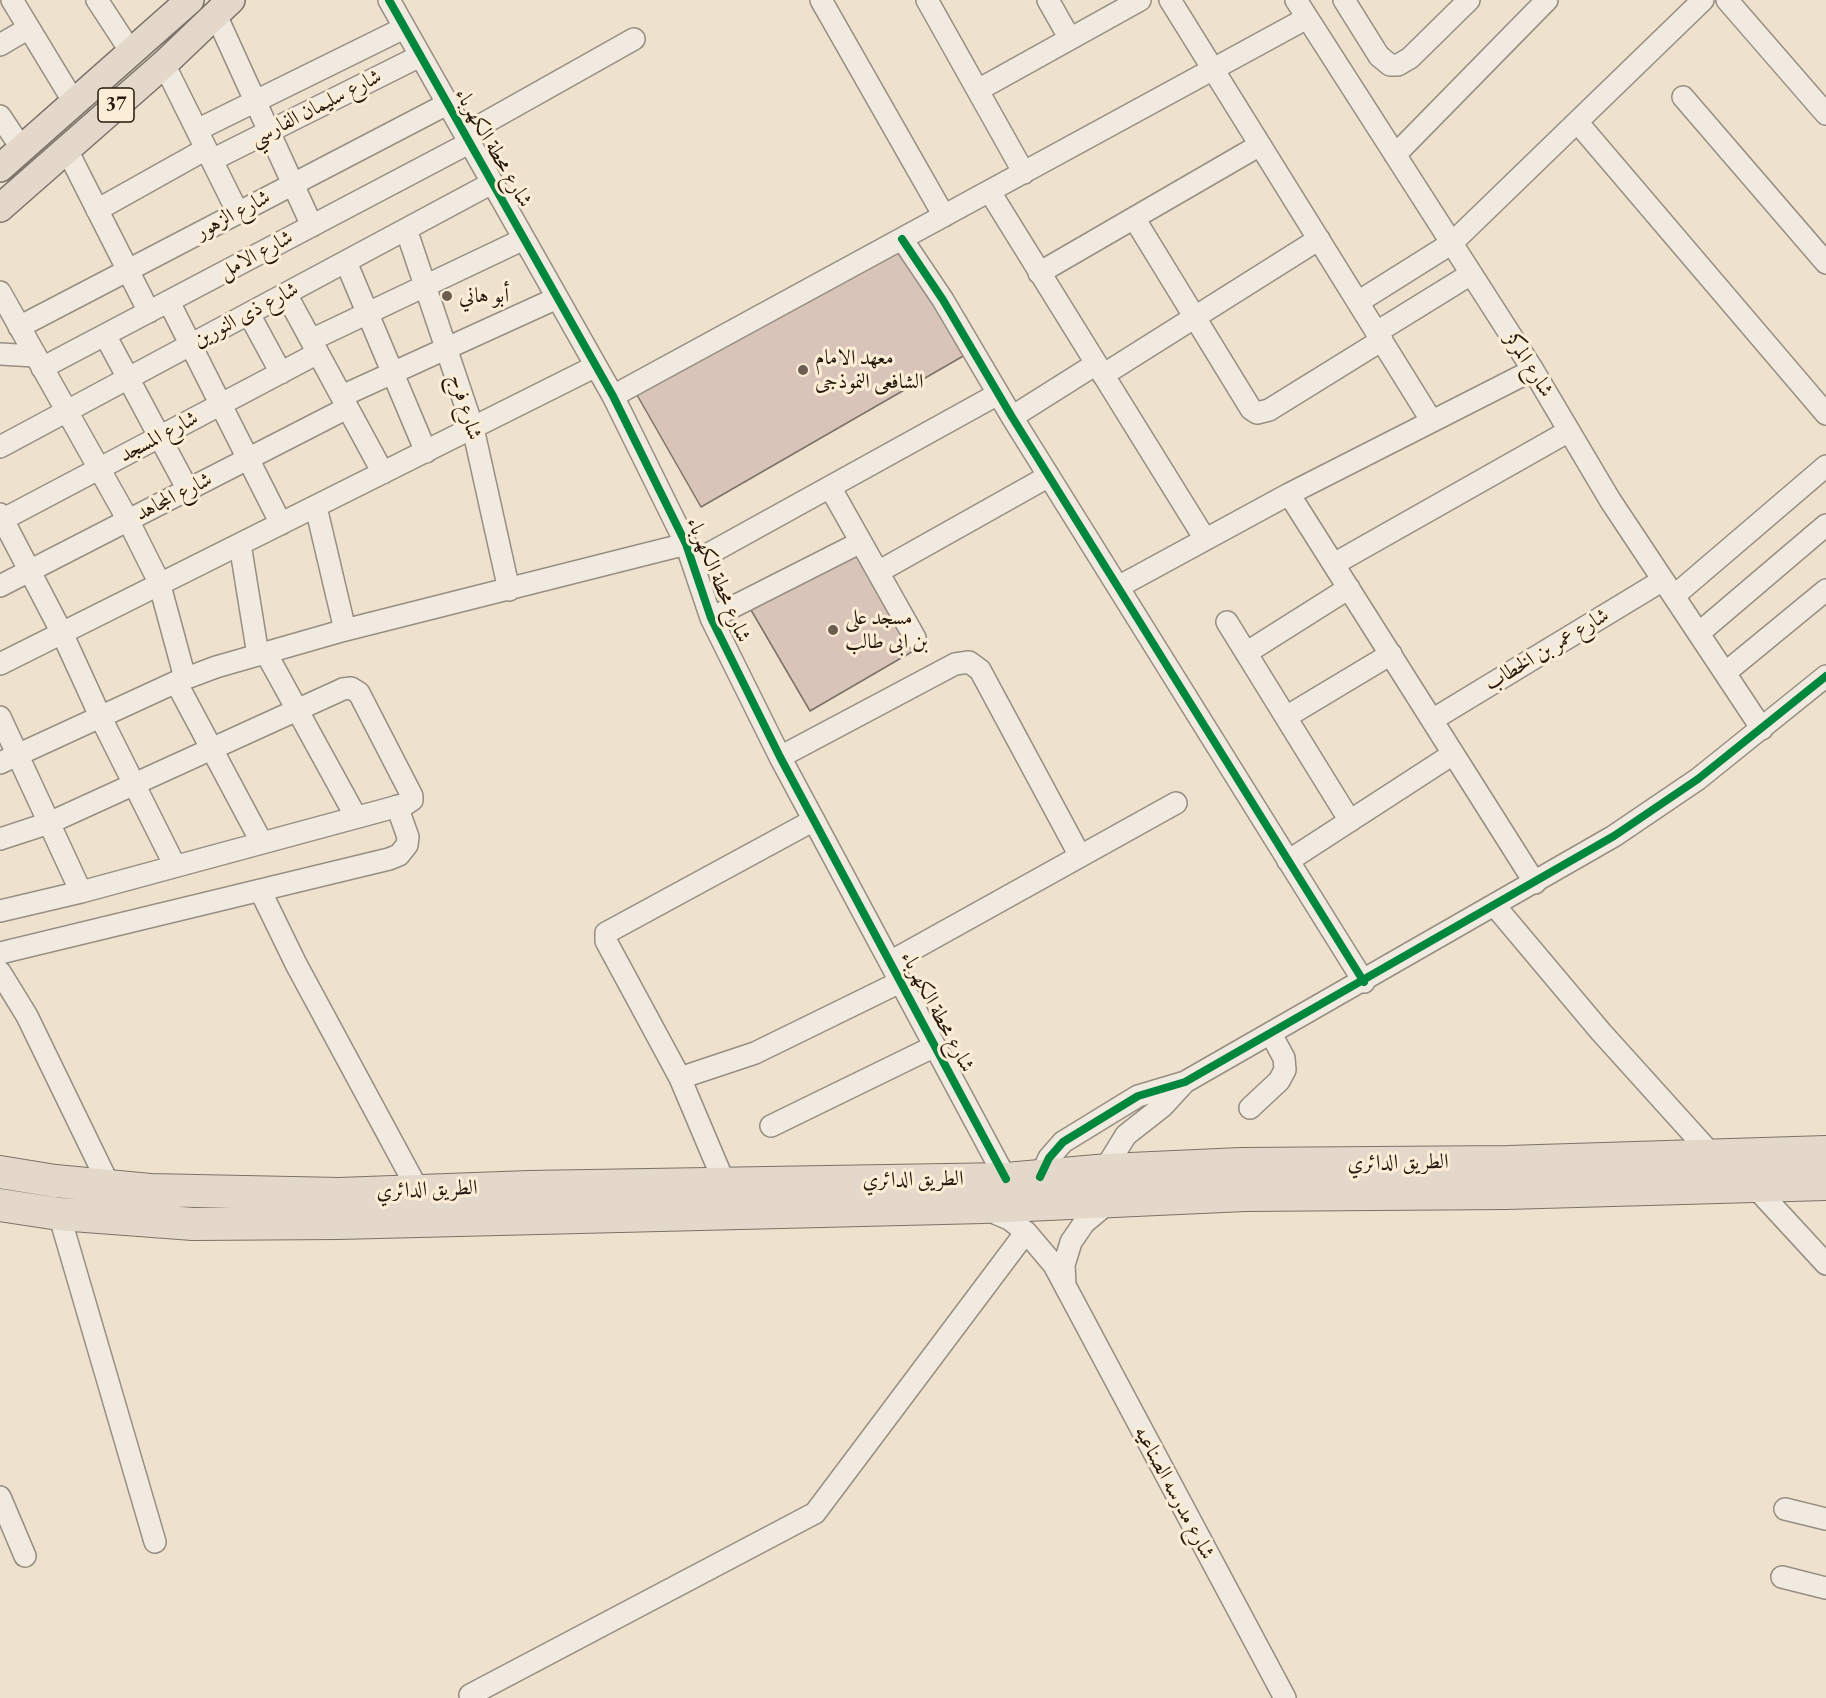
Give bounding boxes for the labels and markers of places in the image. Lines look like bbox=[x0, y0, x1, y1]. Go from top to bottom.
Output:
place label: أبو هاني bbox=[459, 283, 509, 309]
marker: أبو هاني bbox=[440, 289, 454, 303]
place label: معهد الامام الشافعى النموذجى bbox=[815, 345, 924, 395]
marker: معهد الامام الشافعى النموذجى bbox=[796, 363, 810, 377]
place label: مسجد على بن ابى طالب bbox=[845, 605, 928, 655]
marker: مسجد على بن ابى طالب bbox=[826, 623, 840, 637]

